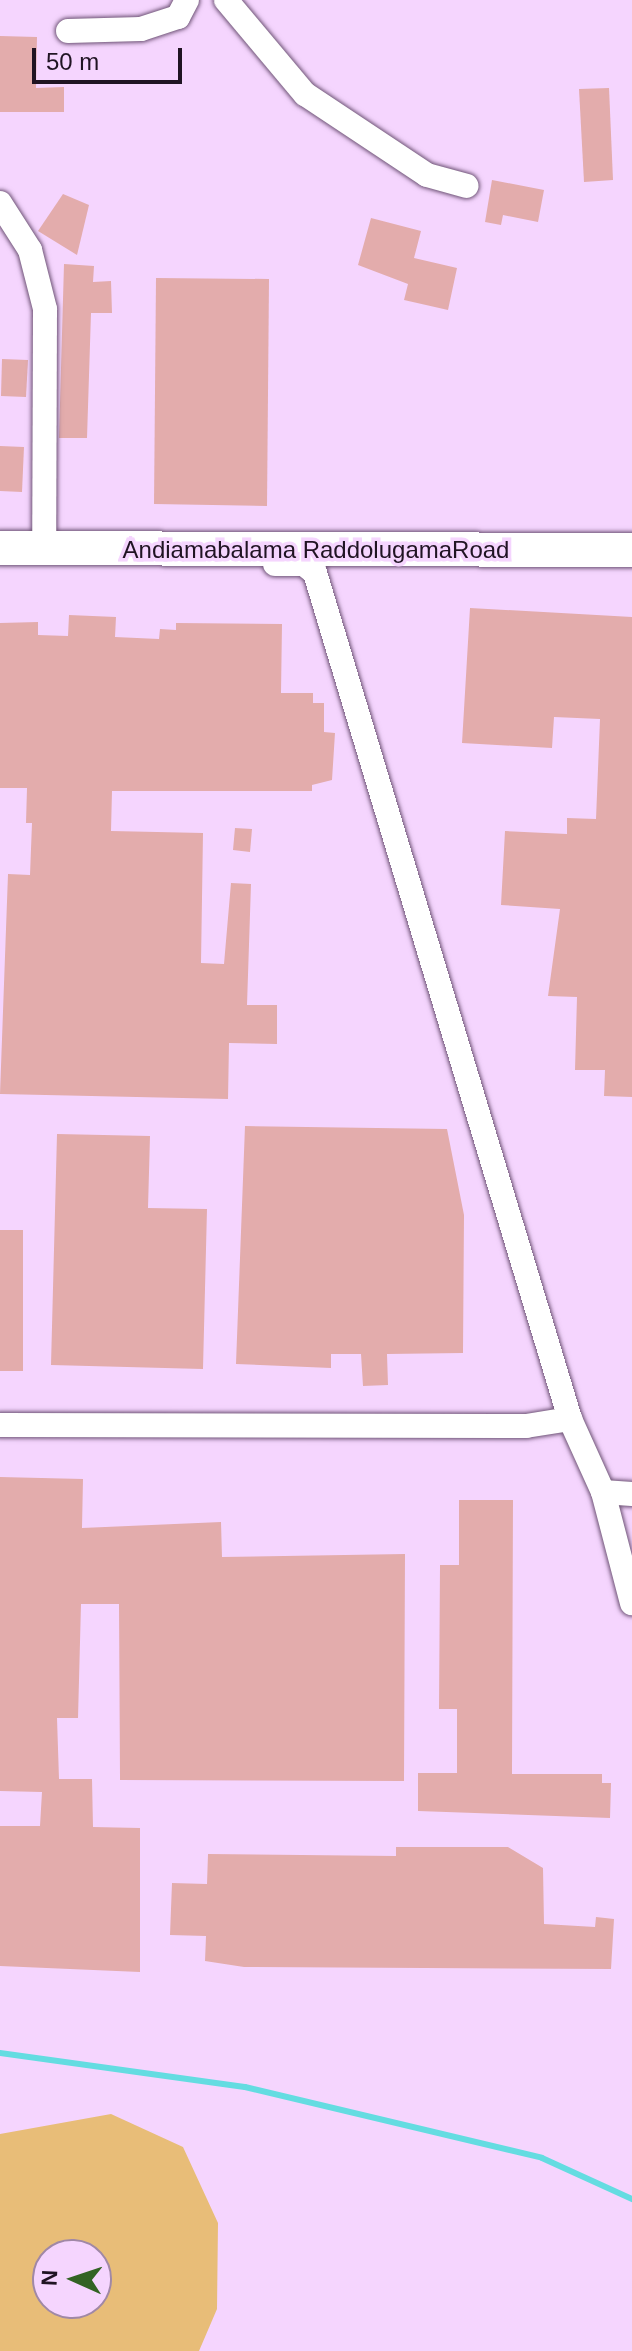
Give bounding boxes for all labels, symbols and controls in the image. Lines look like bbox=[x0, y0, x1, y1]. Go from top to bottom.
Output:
scale bar bbox=[36, 32, 186, 82]
text: 50 m bbox=[46, 48, 99, 75]
street label: Andiamabalama RaddolugamaRoad bbox=[123, 536, 509, 564]
north arrow bbox=[32, 2239, 112, 2319]
text: N bbox=[37, 2269, 62, 2286]

